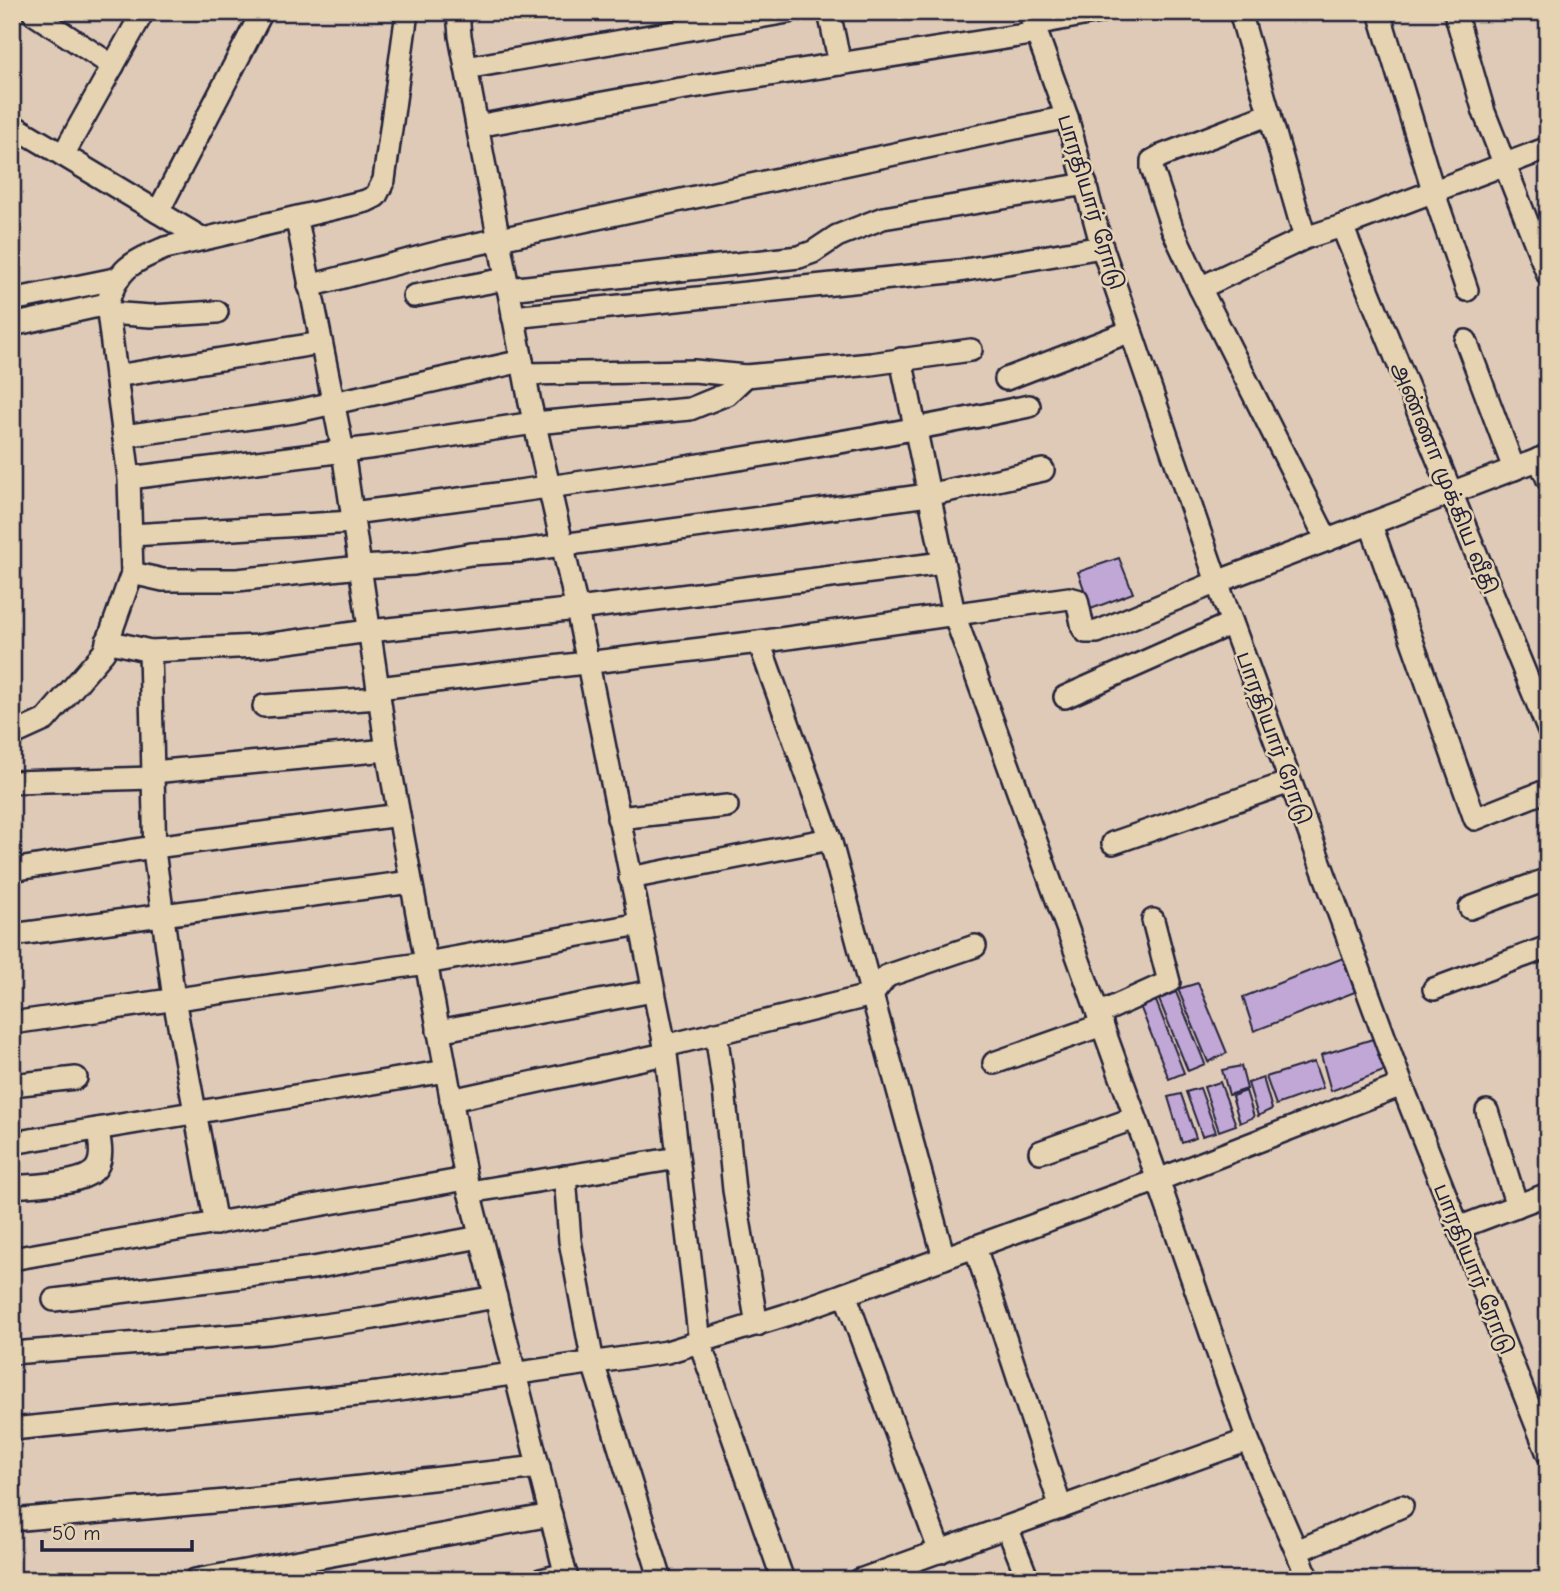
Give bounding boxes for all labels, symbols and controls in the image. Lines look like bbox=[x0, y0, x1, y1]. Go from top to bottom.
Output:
street label: பாரதியார் ரோடு bbox=[1051, 111, 1129, 293]
street label: அண்ணா முக்கிய வீதி bbox=[1385, 358, 1503, 598]
street label: பாரதியார் ரோடு bbox=[1230, 648, 1316, 828]
street label: பாரதியார் ரோடு bbox=[1427, 1180, 1519, 1359]
scale bar bbox=[42, 1508, 192, 1552]
text: 50 m bbox=[52, 1521, 101, 1545]

